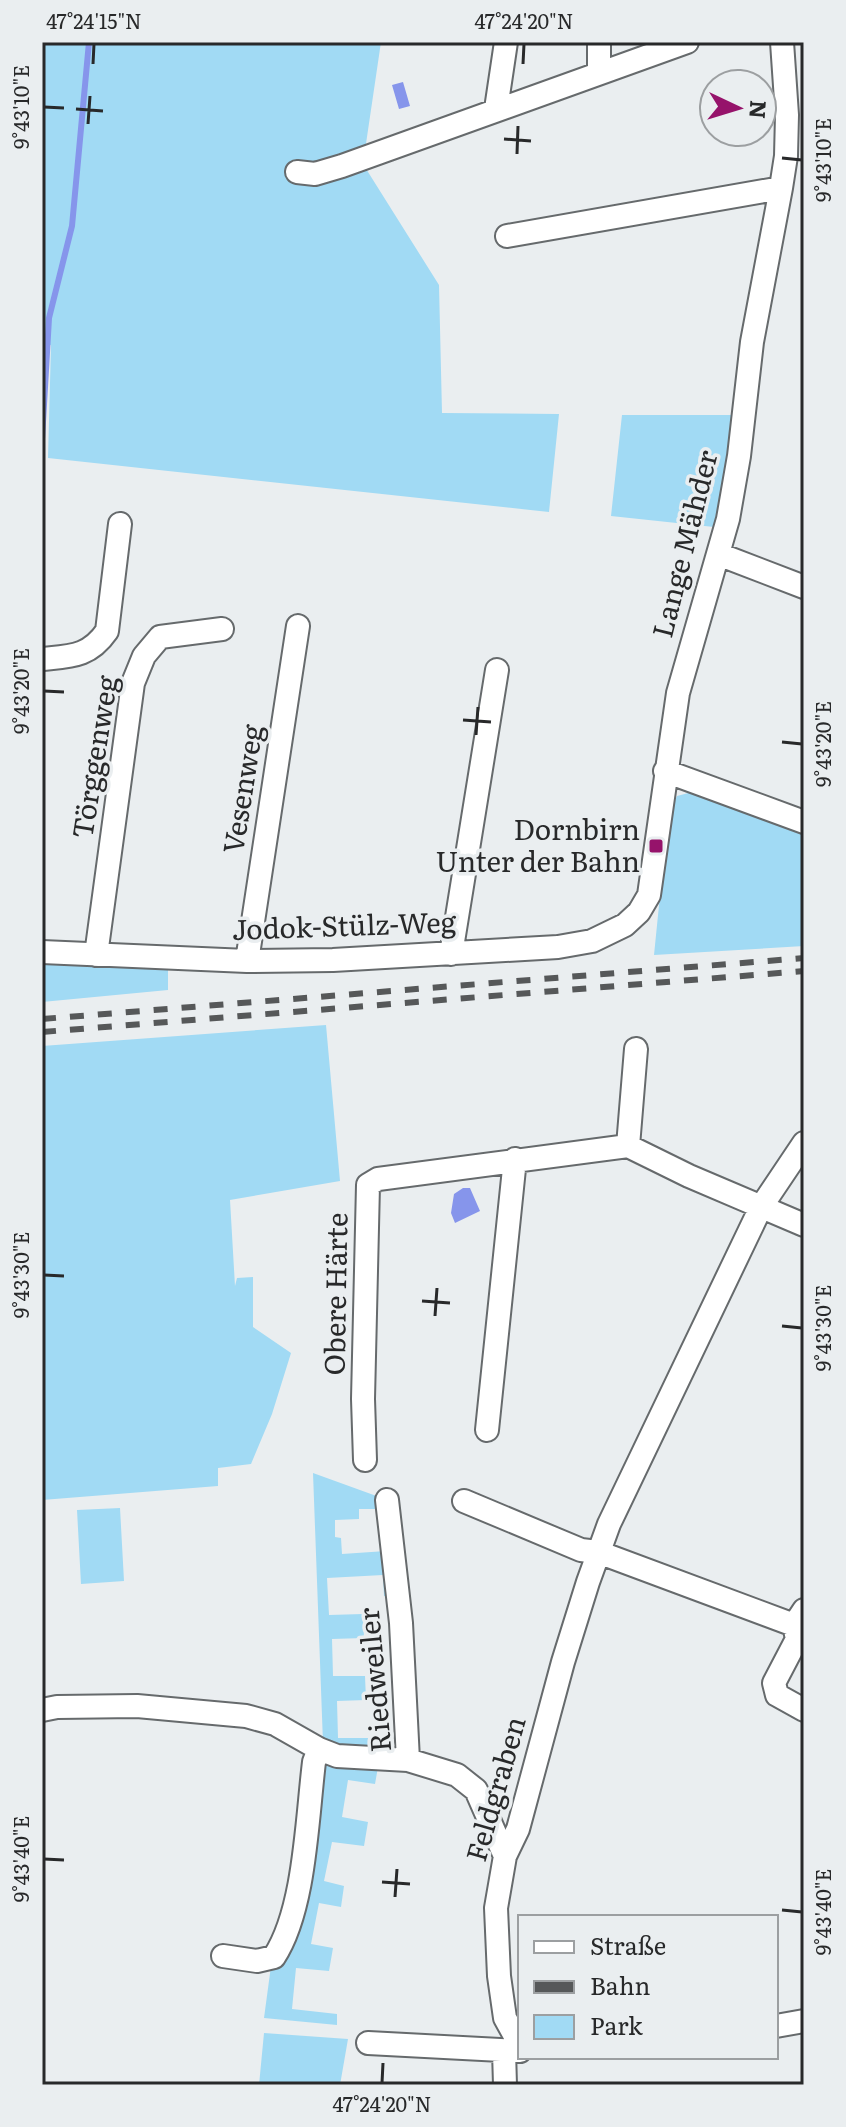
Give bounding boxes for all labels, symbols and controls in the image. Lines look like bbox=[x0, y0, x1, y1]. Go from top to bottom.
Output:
text: 47°24'15"N bbox=[46, 5, 142, 35]
text: 47°24'20"N bbox=[474, 5, 574, 35]
text: 9°43'10"E bbox=[5, 65, 35, 149]
north arrow bbox=[698, 68, 778, 148]
text: N bbox=[742, 99, 777, 120]
text: 9°43'10"E bbox=[807, 118, 837, 202]
street label: Lange Mähder bbox=[639, 445, 727, 642]
text: 9°43'20"E bbox=[5, 648, 35, 734]
street label: Törggenweg bbox=[59, 672, 127, 841]
text: 9°43'20"E bbox=[807, 701, 837, 787]
street label: Vesenweg bbox=[210, 721, 272, 856]
place label: Dornbirn Unter der Bahn bbox=[436, 807, 640, 881]
marker: Dornbirn Unter der Bahn bbox=[647, 837, 665, 855]
street label: Jodok-Stülz-Weg bbox=[231, 899, 457, 949]
street label: Obere Härte bbox=[312, 1212, 356, 1376]
text: 9°43'30"E bbox=[5, 1232, 35, 1318]
text: 9°43'30"E bbox=[807, 1285, 837, 1371]
street label: Riedweiler bbox=[346, 1605, 400, 1754]
street label: Feldgraben bbox=[453, 1711, 535, 1866]
text: 9°43'40"E bbox=[5, 1816, 35, 1902]
text: 9°43'40"E bbox=[807, 1869, 837, 1955]
legend bbox=[518, 1915, 778, 2059]
text: Straße bbox=[590, 1927, 666, 1962]
text: Bahn bbox=[590, 1967, 650, 2002]
text: Park bbox=[590, 2007, 643, 2042]
text: 47°24'20"N bbox=[332, 2088, 432, 2118]

